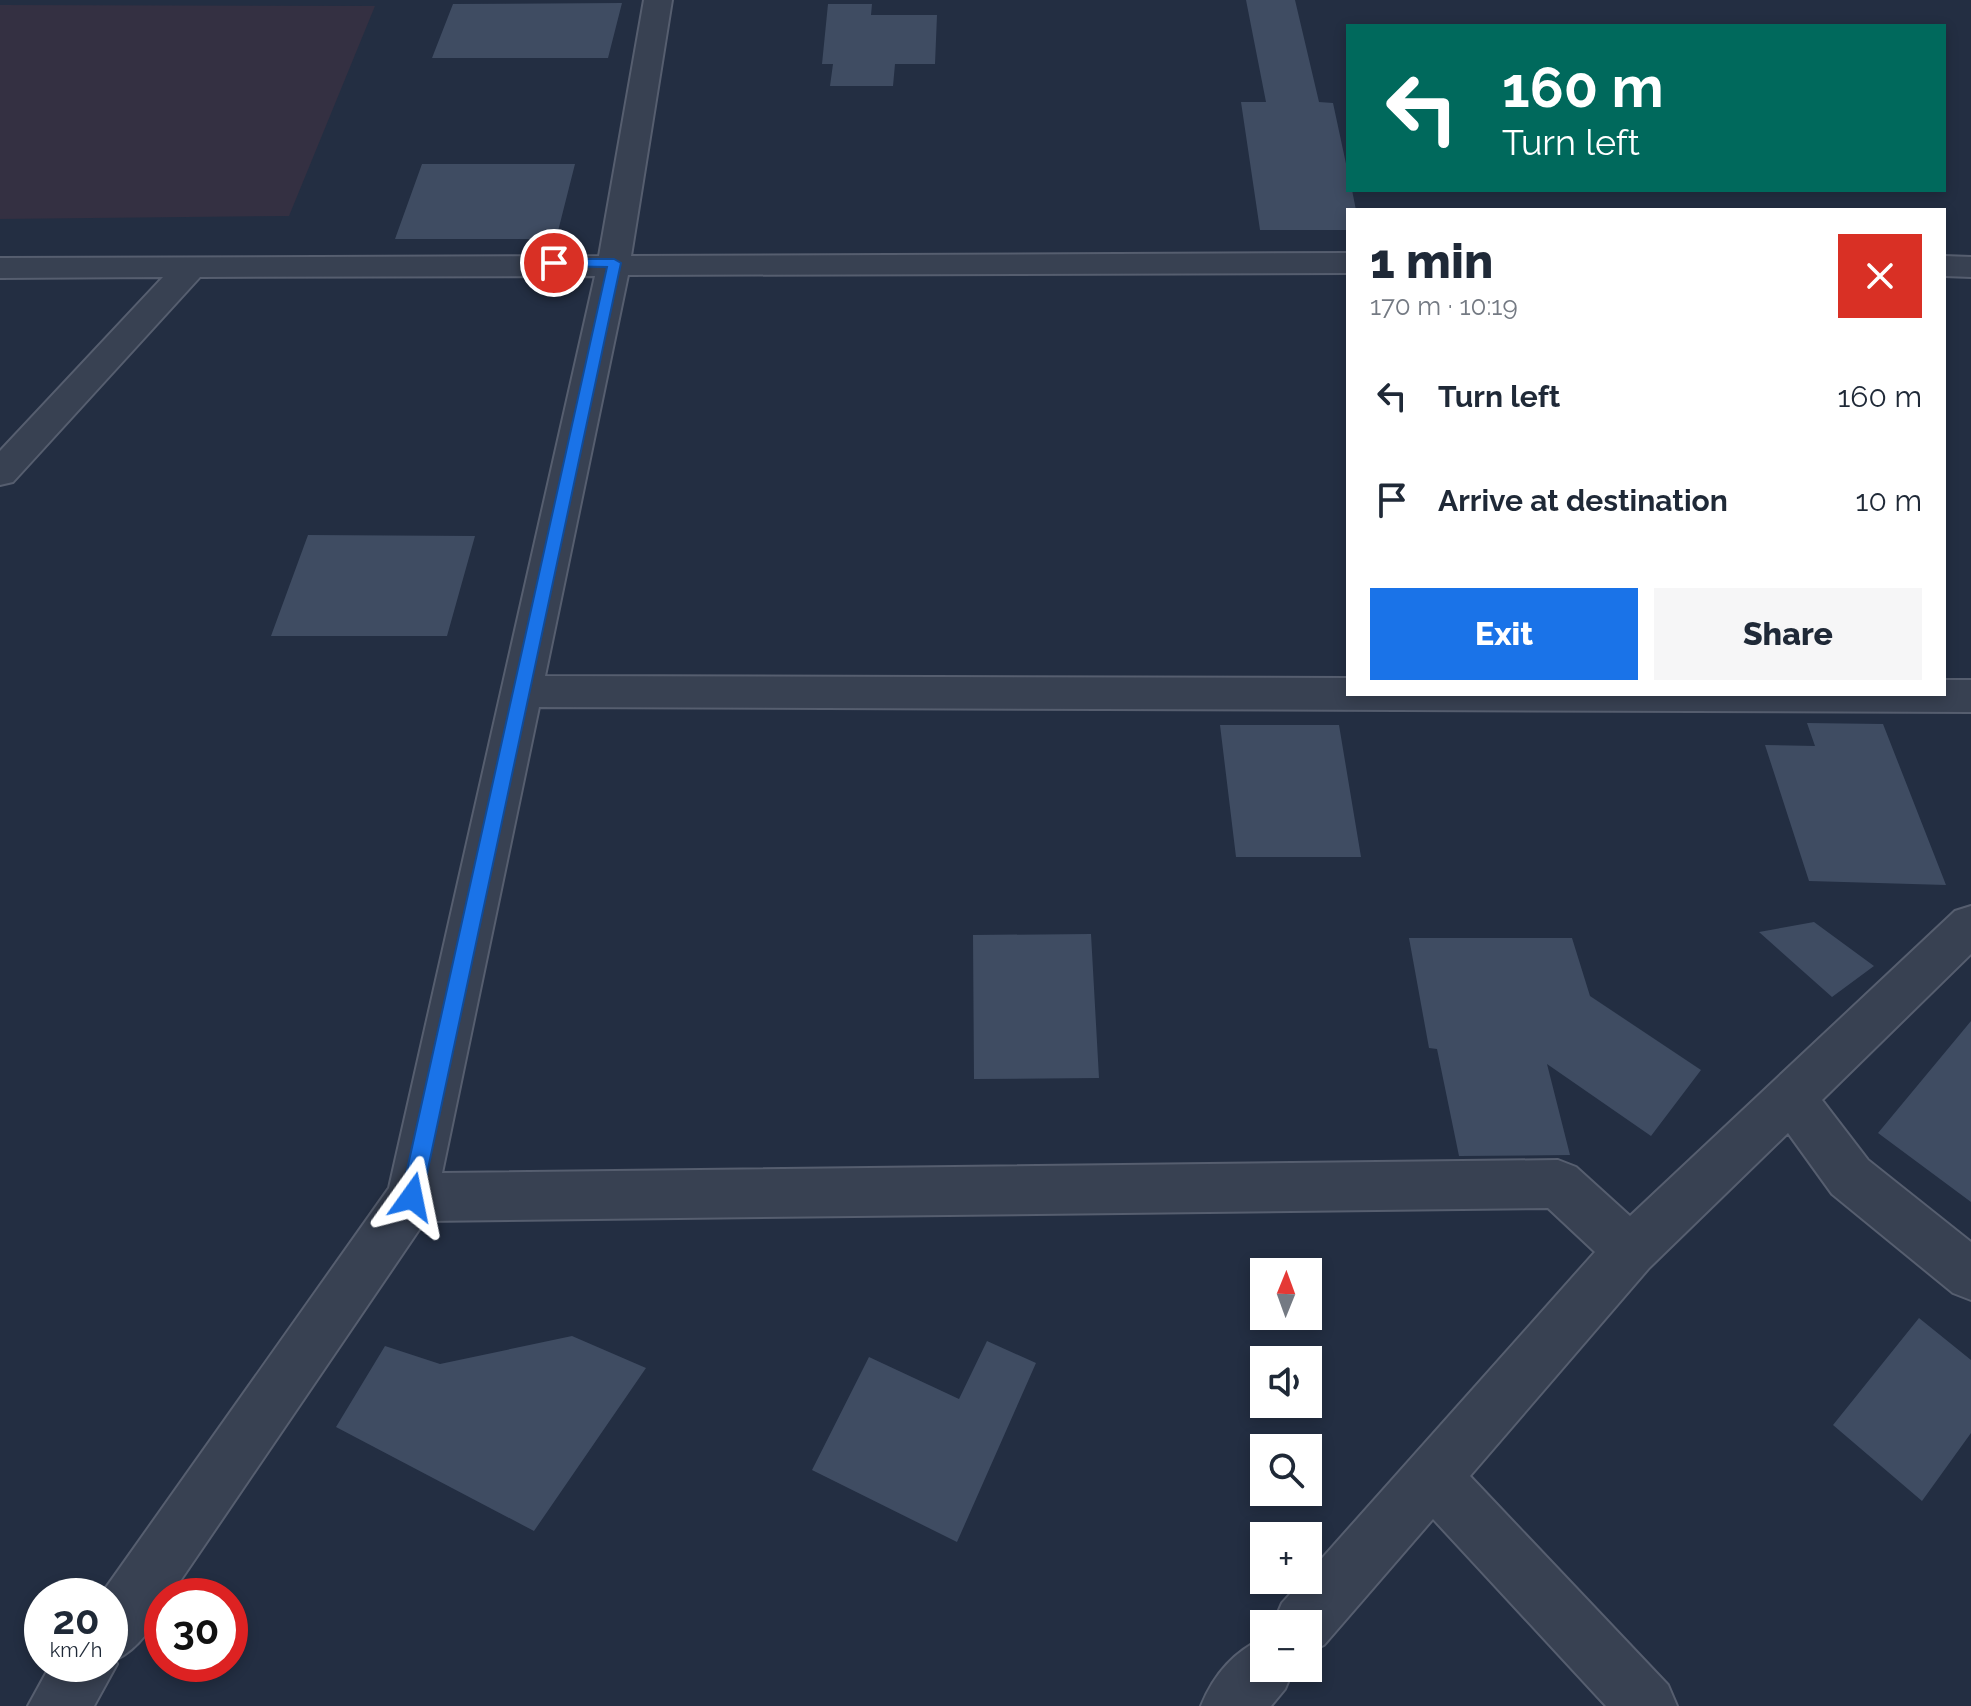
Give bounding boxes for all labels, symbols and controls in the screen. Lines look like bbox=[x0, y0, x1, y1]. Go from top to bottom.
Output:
text: 160 m bbox=[1502, 54, 1664, 120]
icon: left bbox=[1370, 56, 1474, 160]
text: Turn left bbox=[1502, 121, 1640, 163]
pin bbox=[520, 229, 588, 297]
text: 1 min bbox=[1370, 233, 1493, 289]
button: close bbox=[1838, 234, 1922, 318]
icon: arrive bbox=[532, 241, 576, 285]
text: 170 m · 10:19 bbox=[1370, 291, 1518, 321]
icon: left bbox=[1370, 374, 1414, 418]
text: Turn left bbox=[1438, 379, 1560, 414]
text: 160 m bbox=[1837, 379, 1922, 414]
icon: arrive bbox=[1370, 478, 1414, 522]
text: Arrive at destination bbox=[1438, 483, 1728, 518]
text: 10 m bbox=[1856, 483, 1922, 518]
button: Exit bbox=[1370, 588, 1638, 680]
button: Share bbox=[1654, 588, 1922, 680]
position arrow bbox=[370, 1155, 454, 1239]
north arrow bbox=[1250, 1258, 1322, 1330]
map controls bbox=[1250, 1258, 1322, 1682]
button: sound bbox=[1250, 1346, 1322, 1418]
button: search bbox=[1250, 1434, 1322, 1506]
button: + bbox=[1250, 1522, 1322, 1594]
speed limit sign: 30 bbox=[144, 1578, 248, 1682]
text: 20 bbox=[52, 1596, 100, 1643]
button: − bbox=[1250, 1610, 1322, 1682]
text: km/h bbox=[50, 1638, 102, 1662]

